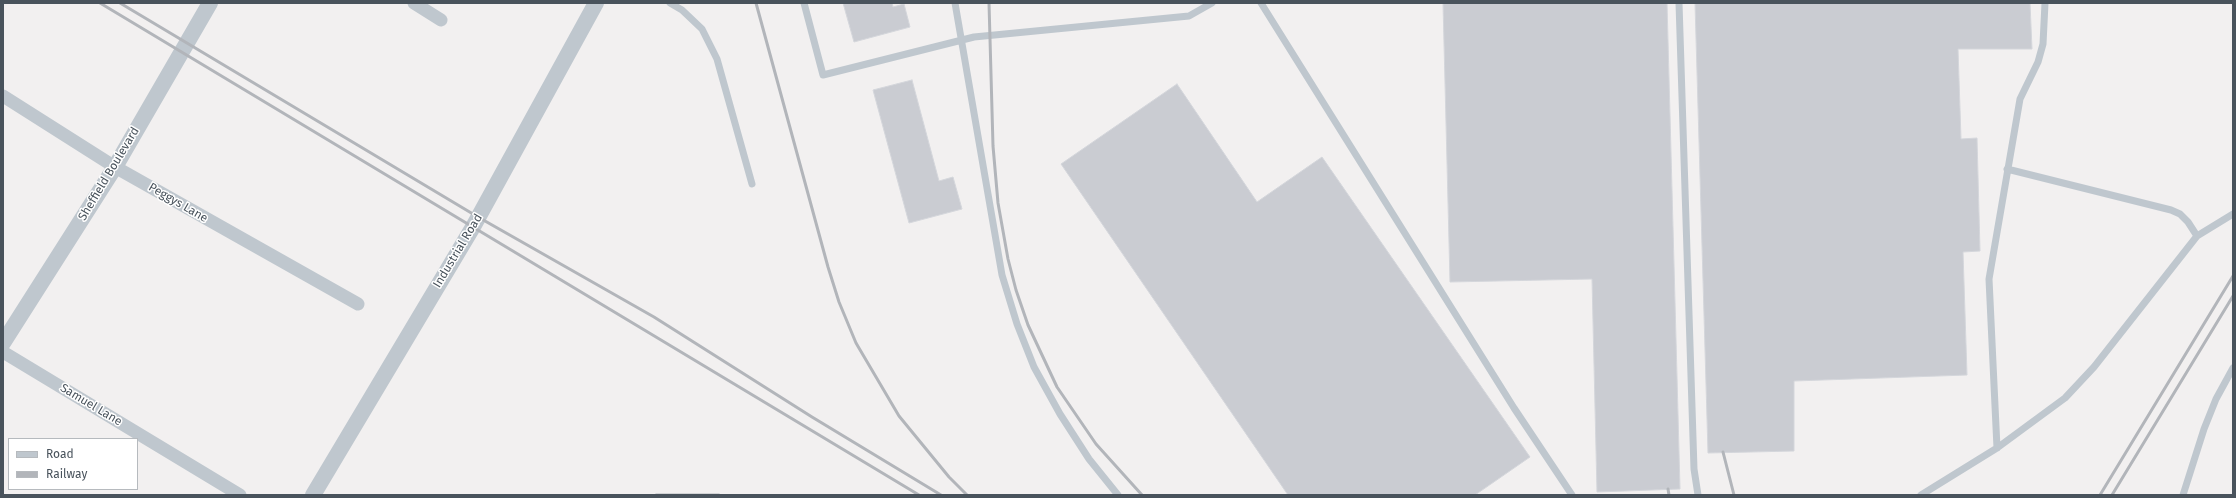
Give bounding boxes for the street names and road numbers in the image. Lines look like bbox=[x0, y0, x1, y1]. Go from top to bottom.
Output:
street label: Sheffield Boulevard bbox=[75, 125, 143, 223]
street label: Peggys Lane bbox=[146, 180, 210, 226]
street label: Industrial Road bbox=[430, 212, 486, 290]
street label: Samuel Lane bbox=[57, 381, 125, 429]

